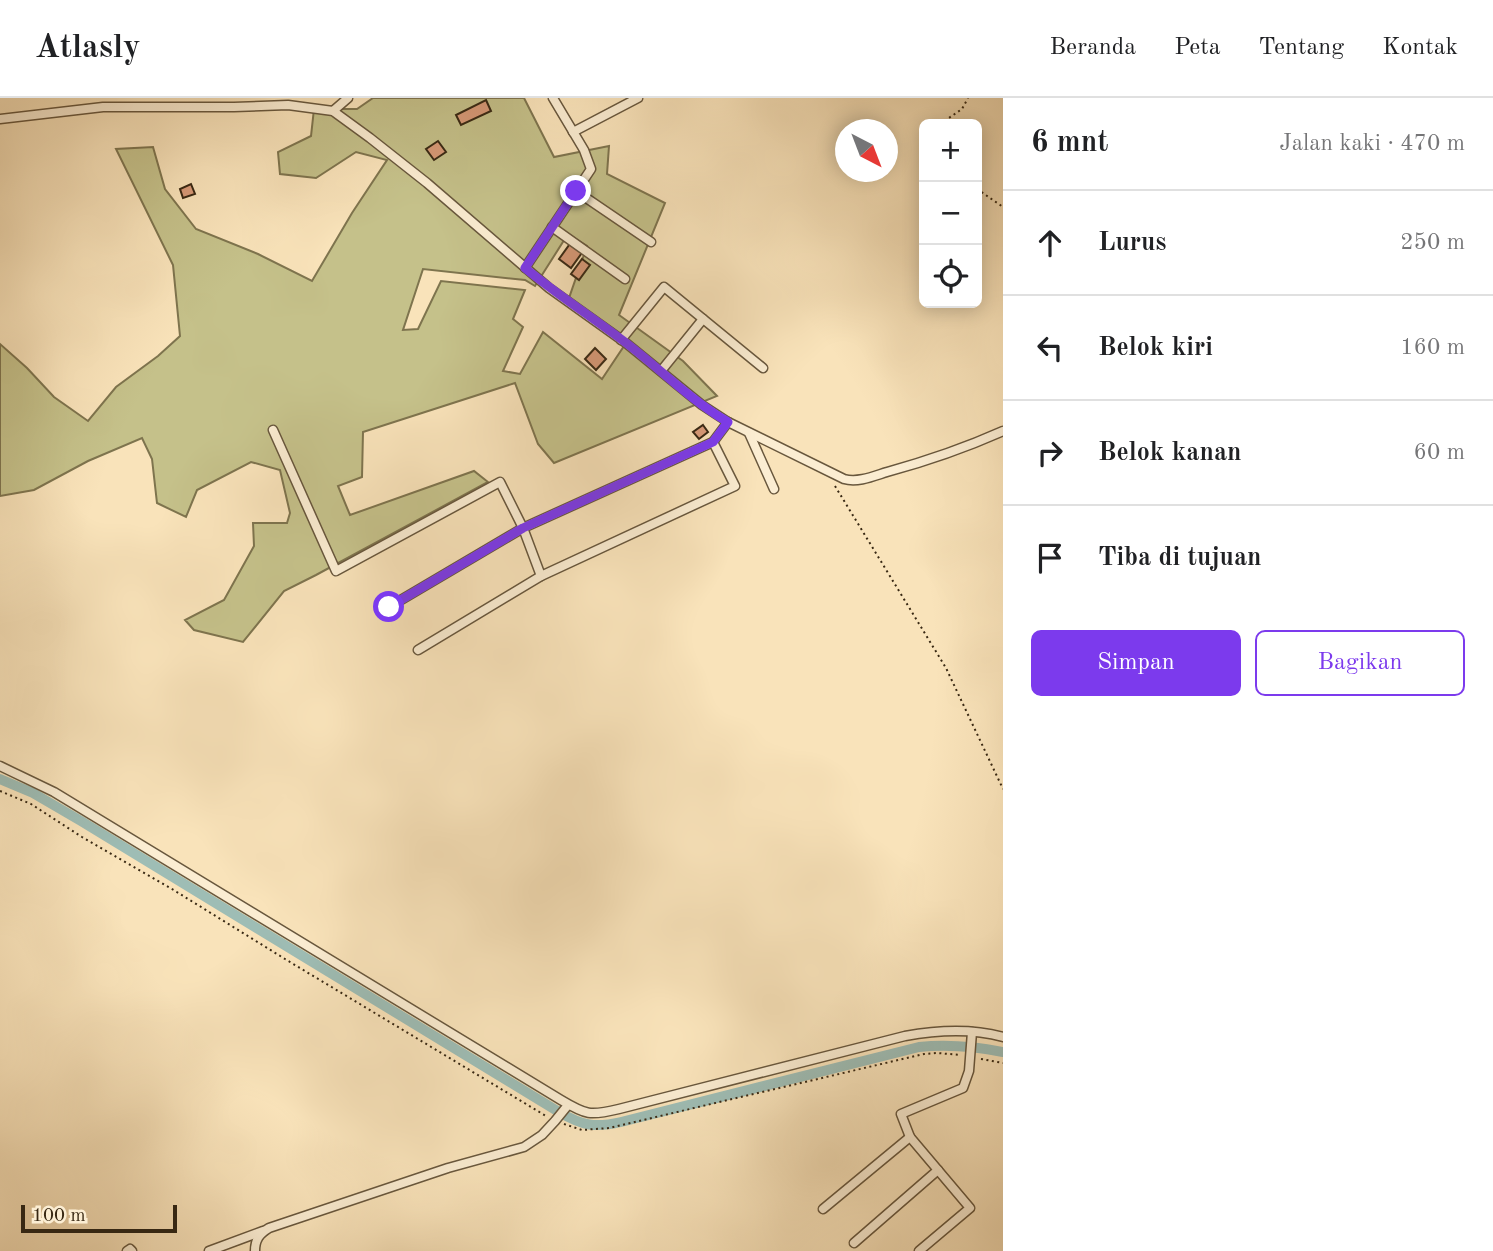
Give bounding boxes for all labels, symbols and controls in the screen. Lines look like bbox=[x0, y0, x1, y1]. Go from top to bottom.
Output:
text: Atlasly bbox=[35, 32, 140, 65]
text: Beranda bbox=[1050, 36, 1136, 60]
text: Peta bbox=[1174, 36, 1221, 60]
text: Tentang bbox=[1259, 36, 1344, 60]
text: Kontak bbox=[1382, 36, 1458, 60]
north arrow bbox=[835, 119, 898, 182]
map controls bbox=[919, 119, 982, 308]
button: + bbox=[919, 119, 982, 182]
text: 6 mnt bbox=[1031, 128, 1108, 158]
text: Jalan kaki · 470 m bbox=[1279, 132, 1465, 155]
route end bbox=[560, 175, 591, 206]
button: − bbox=[919, 182, 982, 245]
icon: ahead bbox=[1031, 224, 1069, 262]
text: Lurus bbox=[1098, 230, 1166, 256]
text: 250 m bbox=[1400, 231, 1465, 254]
button: locate bbox=[919, 245, 982, 308]
icon: left bbox=[1031, 329, 1069, 367]
text: Belok kiri bbox=[1098, 335, 1213, 361]
text: 160 m bbox=[1400, 336, 1465, 359]
icon: right bbox=[1031, 434, 1069, 472]
text: Belok kanan bbox=[1098, 440, 1242, 466]
text: 60 m bbox=[1414, 441, 1465, 464]
icon: arrive bbox=[1031, 539, 1069, 577]
text: Tiba di tujuan bbox=[1098, 545, 1262, 571]
route start bbox=[373, 591, 404, 622]
button: Simpan bbox=[1031, 630, 1241, 696]
button: Bagikan bbox=[1255, 630, 1465, 696]
scale bar bbox=[21, 1202, 177, 1234]
text: 100 m bbox=[32, 1207, 85, 1226]

